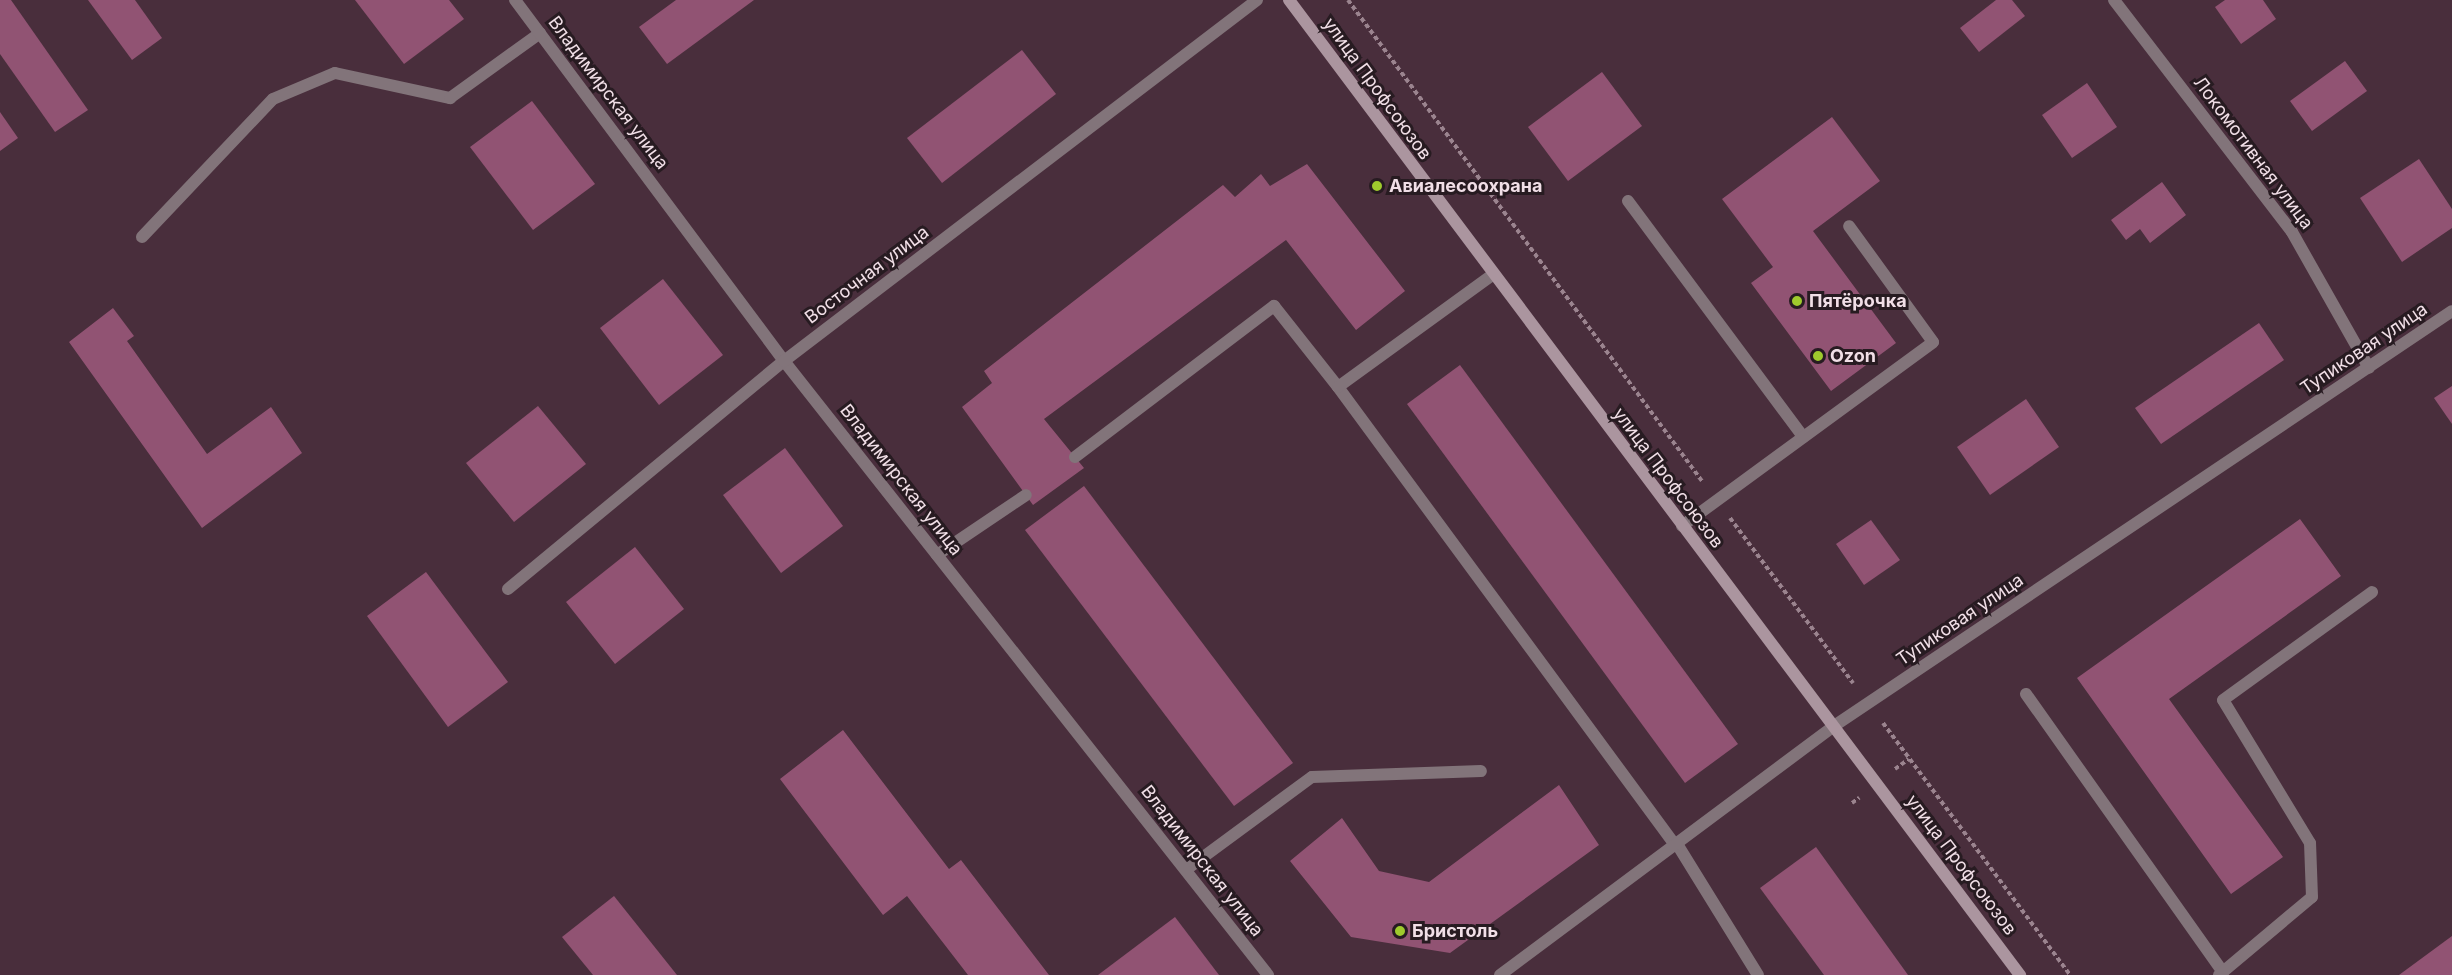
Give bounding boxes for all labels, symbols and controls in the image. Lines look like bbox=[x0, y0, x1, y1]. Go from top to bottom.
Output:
street label: Владимирская улица bbox=[543, 12, 673, 174]
street label: улица Профсоюзов bbox=[1318, 14, 1436, 164]
street label: Локомотивная улица bbox=[2189, 72, 2317, 234]
place label: Авиалесоохрана bbox=[1389, 175, 1542, 197]
marker: Авиалесоохрана bbox=[1370, 179, 1384, 193]
street label: Восточная улица bbox=[801, 221, 933, 329]
place label: Пятёрочка bbox=[1809, 290, 1907, 312]
marker: Пятёрочка bbox=[1790, 294, 1804, 308]
street label: Тупиковая улица bbox=[2296, 299, 2432, 399]
place label: Ozon bbox=[1830, 345, 1876, 367]
marker: Ozon bbox=[1811, 349, 1825, 363]
street label: Владимирская улица bbox=[835, 400, 967, 560]
street label: улица Профсоюзов bbox=[1608, 404, 1728, 552]
street label: Тупиковая улица bbox=[1892, 570, 2028, 670]
street label: Владимирская улица bbox=[1136, 781, 1268, 941]
street label: улица Профсоюзов bbox=[1901, 791, 2021, 939]
place label: Бристоль bbox=[1412, 920, 1498, 942]
marker: Бристоль bbox=[1393, 924, 1407, 938]

